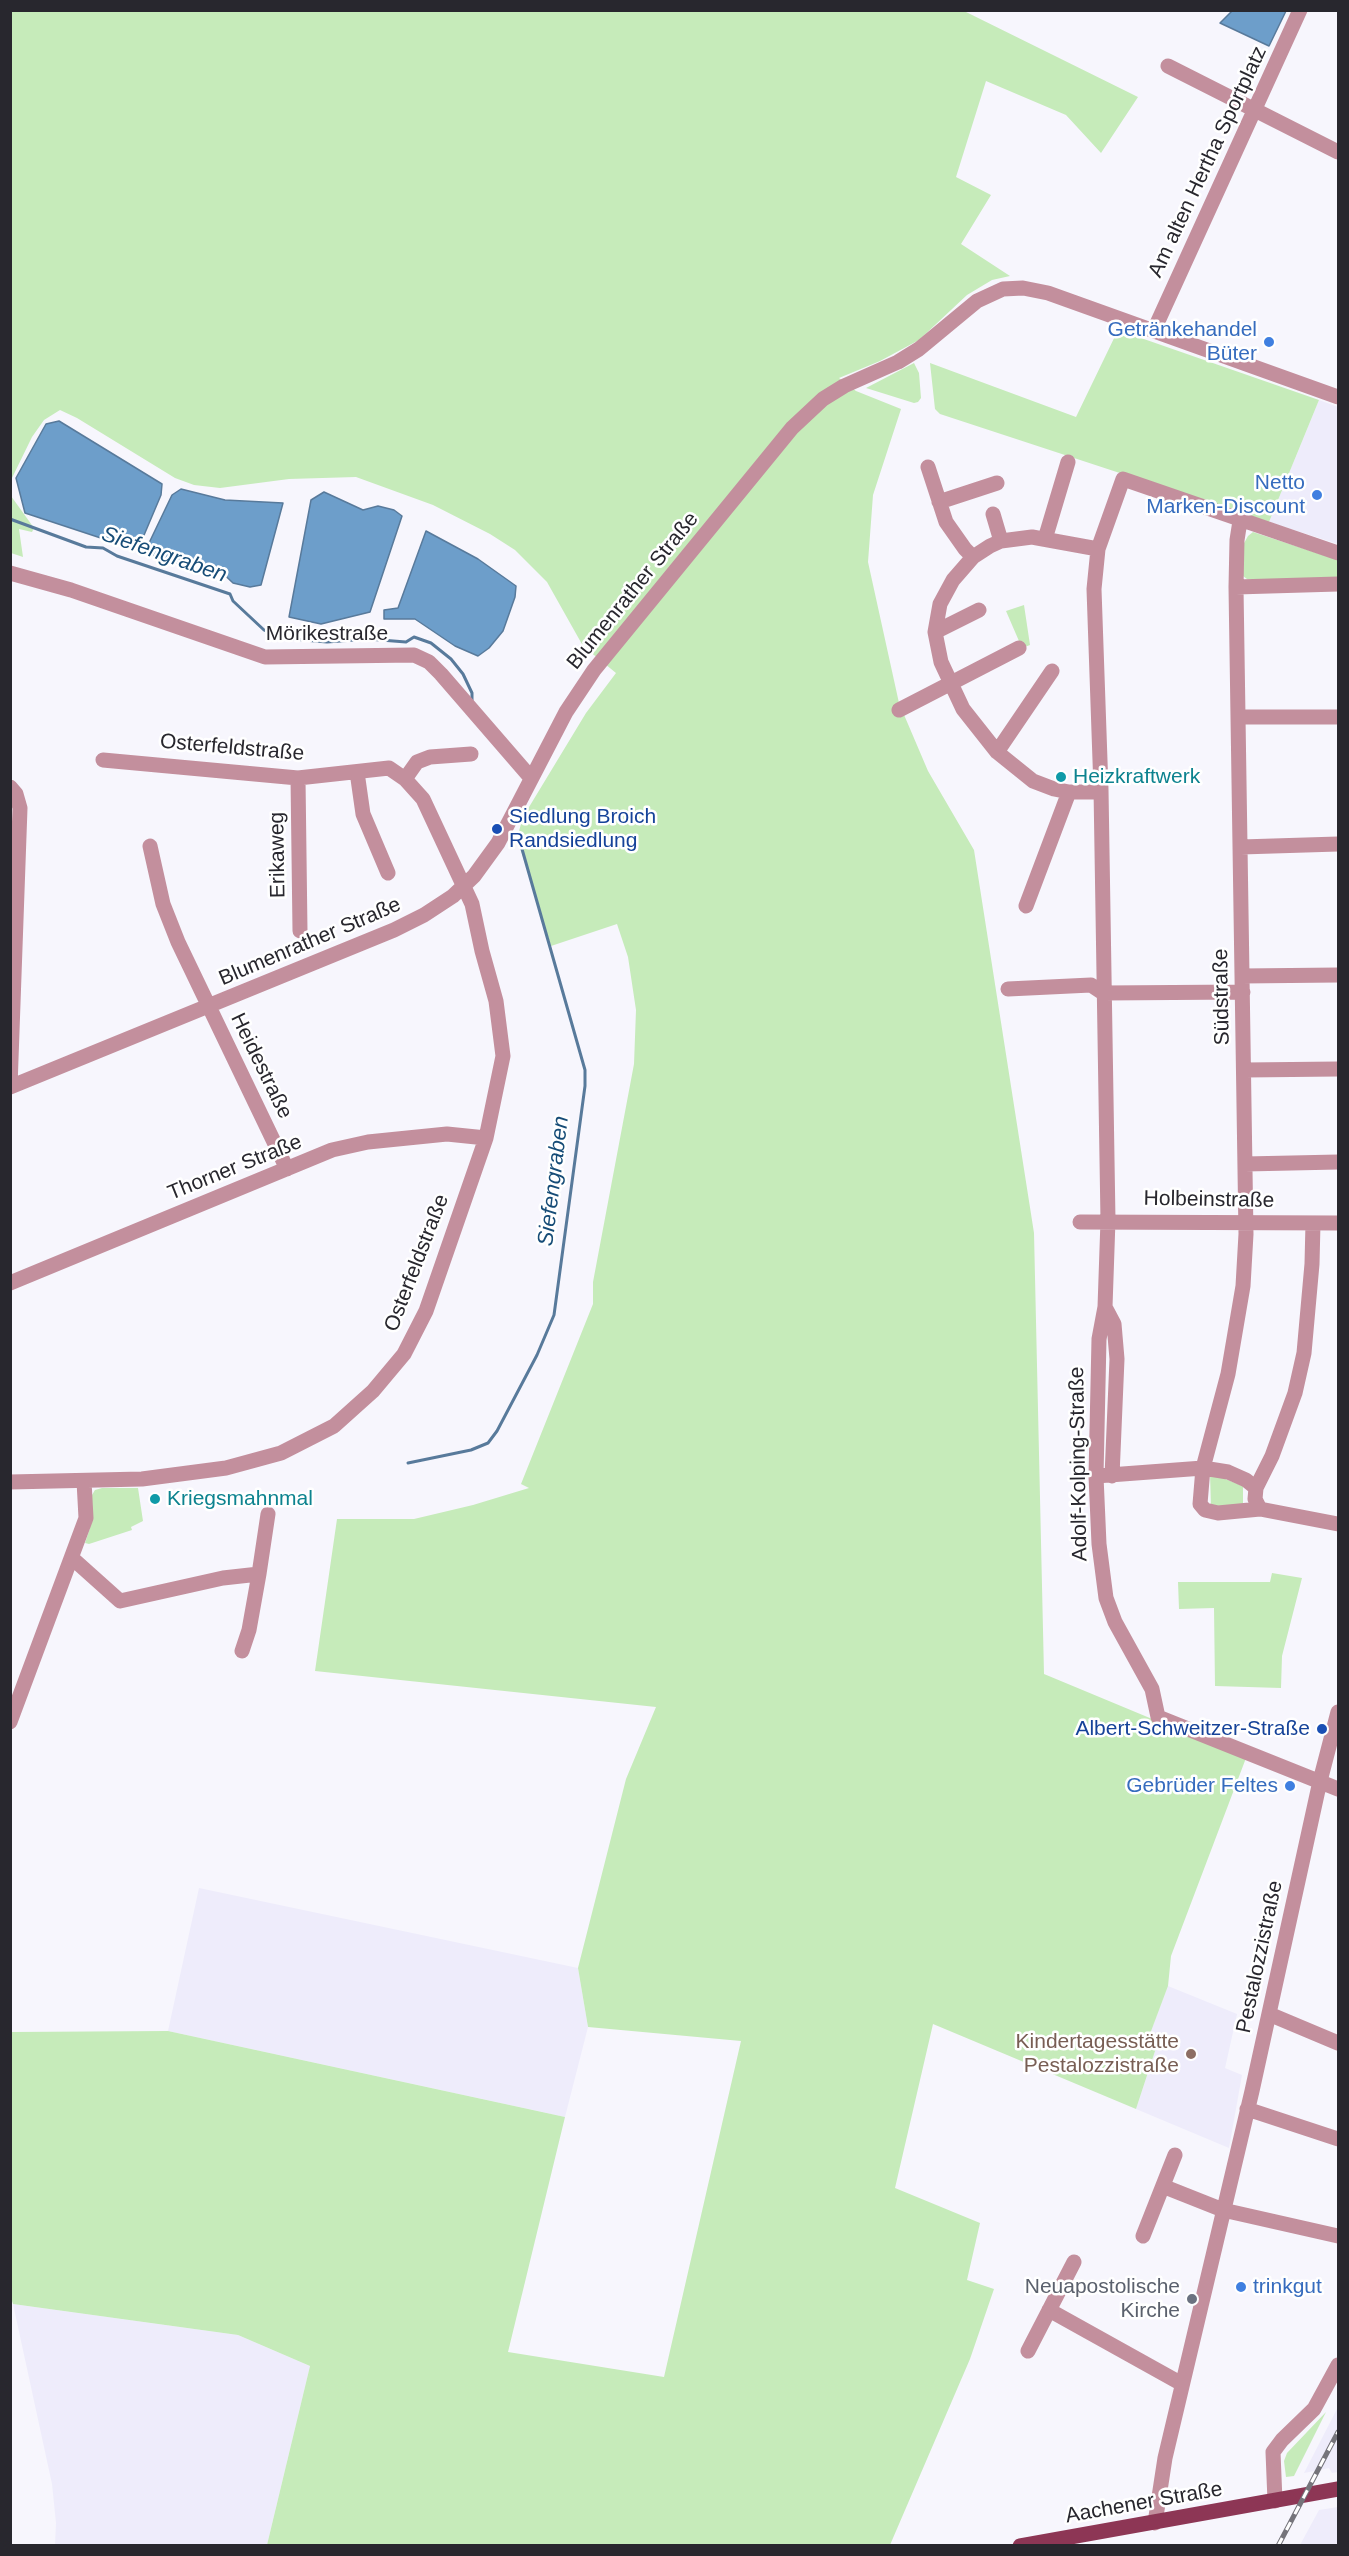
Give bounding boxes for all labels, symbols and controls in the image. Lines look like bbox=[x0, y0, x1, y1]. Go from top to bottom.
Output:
street label: Am alten Hertha Sportplatz bbox=[1143, 42, 1273, 282]
place label: Getränkehandel Büter bbox=[1108, 317, 1257, 367]
marker: Getränkehandel Büter bbox=[1262, 335, 1276, 349]
place label: Netto Marken-Discount bbox=[1146, 470, 1305, 520]
marker: Netto Marken-Discount bbox=[1310, 488, 1324, 502]
street label: Blumenrather Straße bbox=[562, 507, 704, 675]
water label: Siefengraben bbox=[98, 521, 230, 589]
street label: Mörikestraße bbox=[266, 621, 388, 647]
street label: Osterfeldstraße bbox=[159, 729, 305, 767]
place label: Heizkraftwerk bbox=[1073, 764, 1200, 790]
marker: Heizkraftwerk bbox=[1054, 770, 1068, 784]
place label: Siedlung Broich Randsiedlung bbox=[509, 804, 656, 854]
street label: Erikaweg bbox=[265, 812, 291, 898]
marker: Siedlung Broich Randsiedlung bbox=[490, 822, 504, 836]
street label: Blumenrather Straße bbox=[215, 892, 405, 992]
street label: Südstraße bbox=[1209, 948, 1235, 1046]
street label: Heidestraße bbox=[225, 1009, 297, 1123]
water label: Siefengraben bbox=[533, 1114, 575, 1248]
street label: Thorner Straße bbox=[164, 1130, 306, 1206]
street label: Holbeinstraße bbox=[1143, 1186, 1275, 1214]
street label: Osterfeldstraße bbox=[379, 1191, 455, 1335]
street label: Adolf-Kolping-Straße bbox=[1065, 1366, 1093, 1562]
place label: Kriegsmahnmal bbox=[167, 1486, 313, 1512]
marker: Kriegsmahnmal bbox=[148, 1492, 162, 1506]
place label: Albert-Schweitzer-Straße bbox=[1075, 1716, 1310, 1742]
marker: Albert-Schweitzer-Straße bbox=[1315, 1722, 1329, 1736]
place label: Gebrüder Feltes bbox=[1126, 1773, 1278, 1799]
marker: Gebrüder Feltes bbox=[1283, 1779, 1297, 1793]
street label: Pestalozzistraße bbox=[1232, 1878, 1288, 2036]
place label: Kindertagesstätte Pestalozzistraße bbox=[1016, 2029, 1179, 2079]
marker: Kindertagesstätte Pestalozzistraße bbox=[1184, 2047, 1198, 2061]
place label: Neuapostolische Kirche bbox=[1025, 2274, 1180, 2324]
place label: trinkgut bbox=[1253, 2274, 1322, 2300]
marker: trinkgut bbox=[1234, 2280, 1248, 2294]
marker: Neuapostolische Kirche bbox=[1185, 2292, 1199, 2306]
street label: Aachener Straße bbox=[1064, 2477, 1224, 2529]

